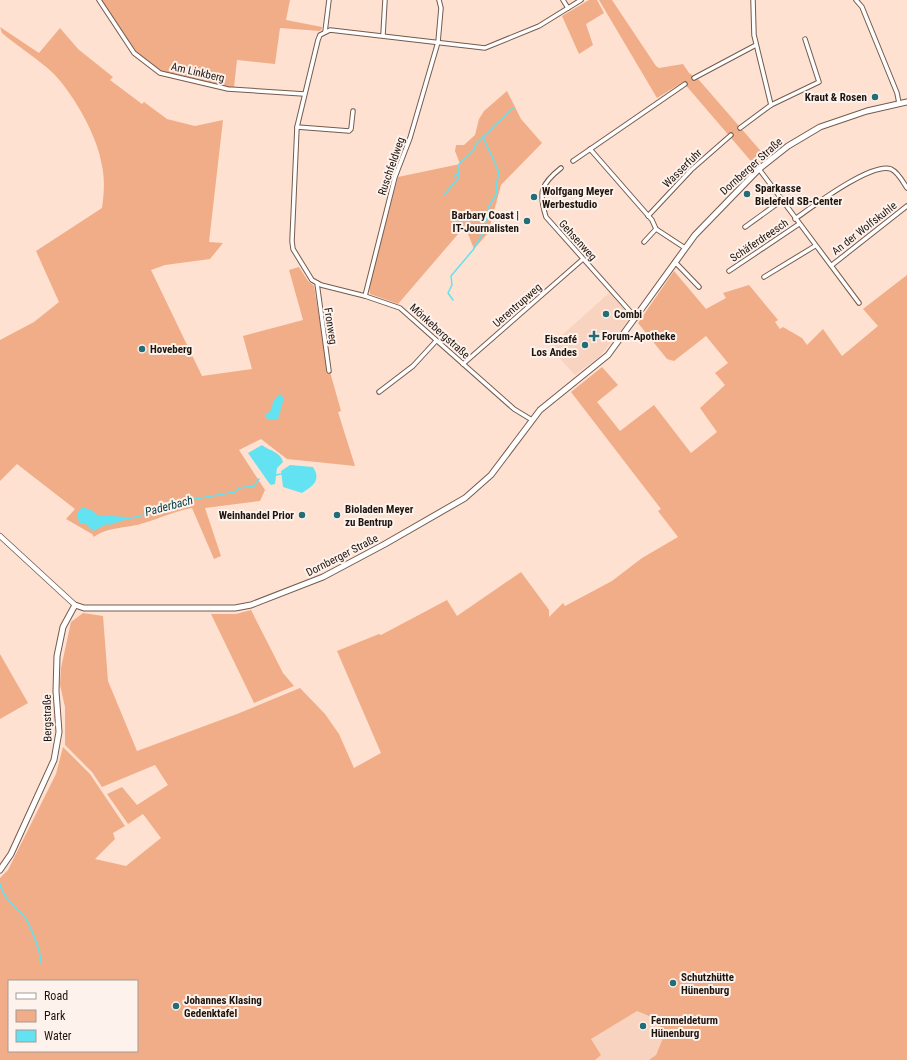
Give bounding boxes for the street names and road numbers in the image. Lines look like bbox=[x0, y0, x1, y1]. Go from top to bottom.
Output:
street label: Am Linkberg bbox=[170, 60, 226, 85]
street label: Ruschfeldweg bbox=[375, 135, 408, 197]
street label: Dornberger Straße bbox=[718, 135, 785, 198]
street label: Wasserfuhr bbox=[660, 146, 705, 190]
street label: An der Wolfskuhle bbox=[829, 199, 899, 258]
street label: Schäferdreesch bbox=[728, 216, 791, 265]
street label: Gehsenweg bbox=[556, 217, 599, 263]
street label: Uerentrupweg bbox=[490, 281, 544, 330]
street label: Mönkebergstraße bbox=[407, 301, 472, 362]
street label: Fronweg bbox=[321, 307, 340, 345]
street label: Dornberger Straße bbox=[304, 532, 380, 579]
street label: Bergstraße bbox=[41, 694, 54, 742]

